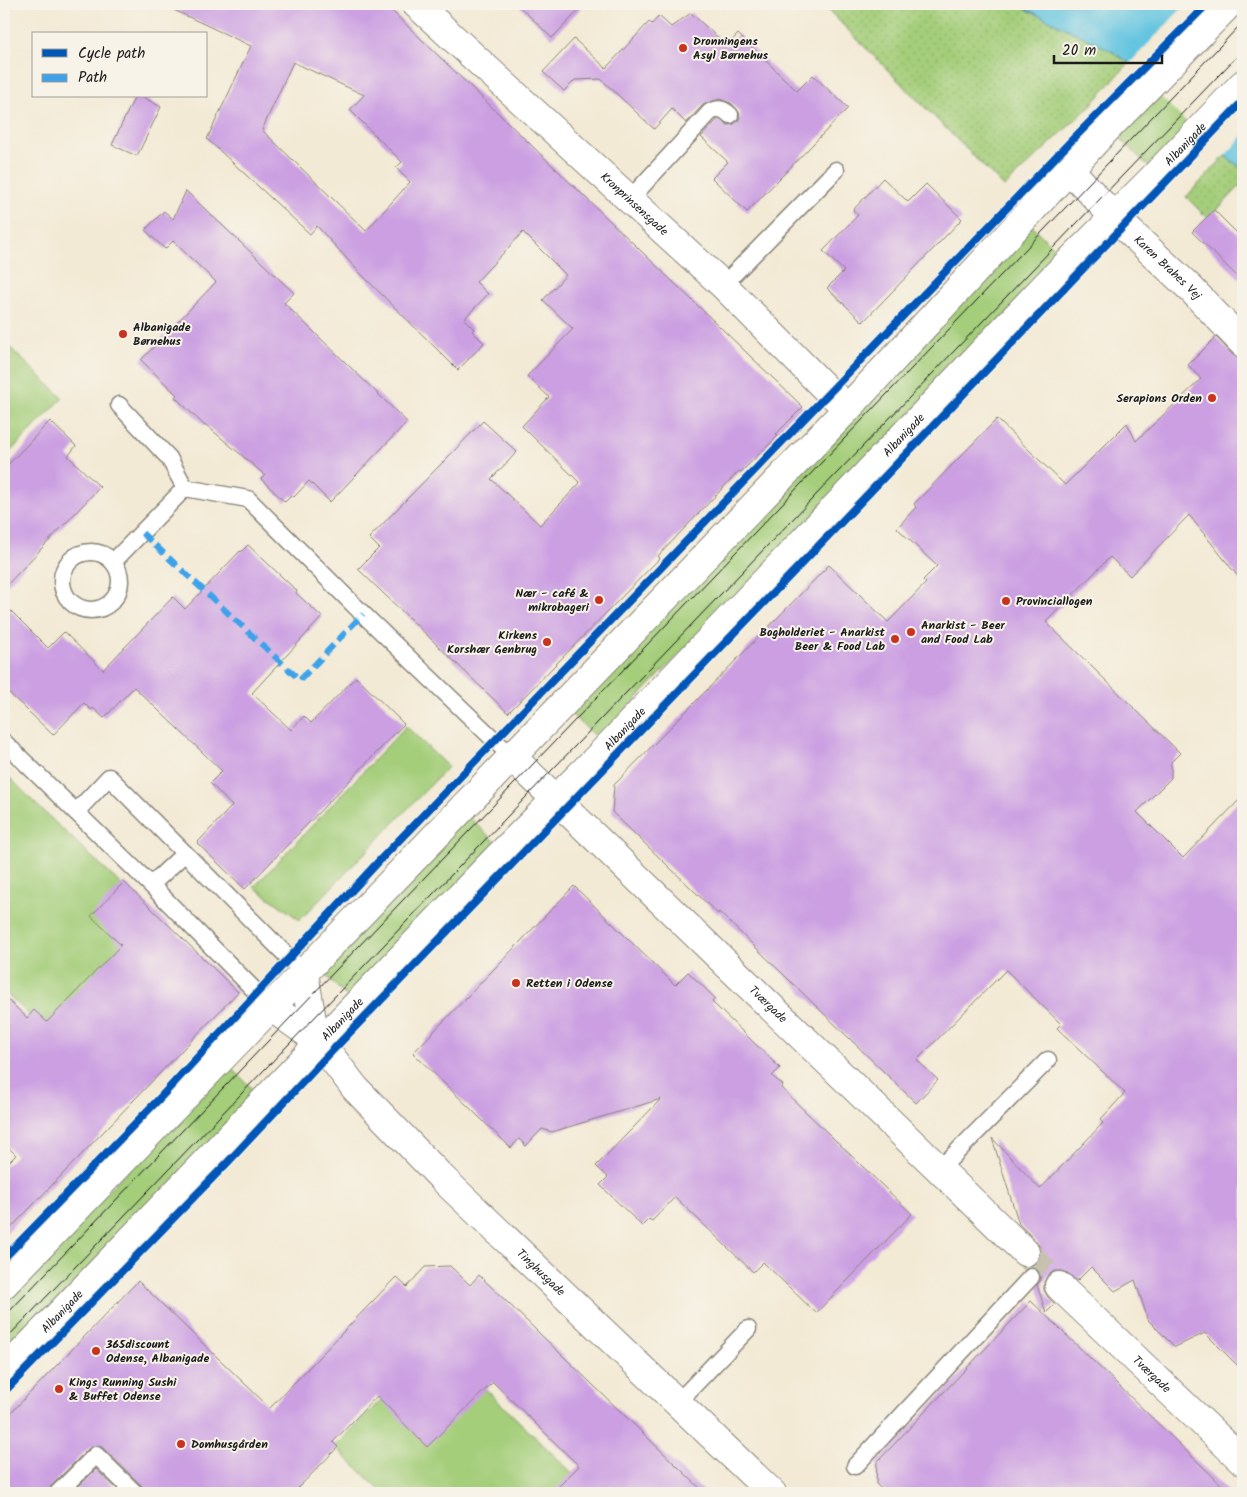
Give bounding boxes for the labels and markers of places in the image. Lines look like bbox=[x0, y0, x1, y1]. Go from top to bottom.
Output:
place label: Dronningens Asyl Børnehus bbox=[693, 32, 769, 65]
marker: Dronningens Asyl Børnehus bbox=[677, 42, 689, 54]
place label: Albanigade Børnehus bbox=[133, 318, 191, 351]
marker: Albanigade Børnehus bbox=[117, 328, 129, 340]
place label: Serapions Orden bbox=[1116, 389, 1202, 408]
marker: Serapions Orden bbox=[1206, 392, 1218, 404]
place label: Nær - café & mikrobageri bbox=[516, 584, 590, 617]
place label: Provinciallogen bbox=[1016, 592, 1093, 611]
marker: Nær - café & mikrobageri bbox=[593, 594, 605, 606]
marker: Provinciallogen bbox=[1000, 595, 1012, 607]
place label: Anarkist - Beer and Food Lab bbox=[921, 616, 1006, 649]
place label: Bogholderiet - Anarkist Beer & Food Lab bbox=[759, 623, 886, 656]
place label: Kirkens Korshær Genbrug bbox=[447, 626, 537, 659]
marker: Anarkist - Beer and Food Lab bbox=[905, 626, 917, 638]
marker: Bogholderiet - Anarkist Beer & Food Lab bbox=[889, 633, 901, 645]
marker: Kirkens Korshær Genbrug bbox=[541, 636, 553, 648]
place label: Retten i Odense bbox=[526, 974, 613, 993]
marker: Retten i Odense bbox=[510, 977, 522, 989]
place label: 365discount Odense, Albanigade bbox=[105, 1335, 209, 1368]
marker: 365discount Odense, Albanigade bbox=[90, 1345, 102, 1357]
place label: Kings Running Sushi & Buffet Odense bbox=[69, 1373, 177, 1406]
marker: Kings Running Sushi & Buffet Odense bbox=[53, 1383, 65, 1395]
place label: Domhusgården bbox=[191, 1435, 268, 1454]
marker: Domhusgården bbox=[175, 1438, 187, 1450]

